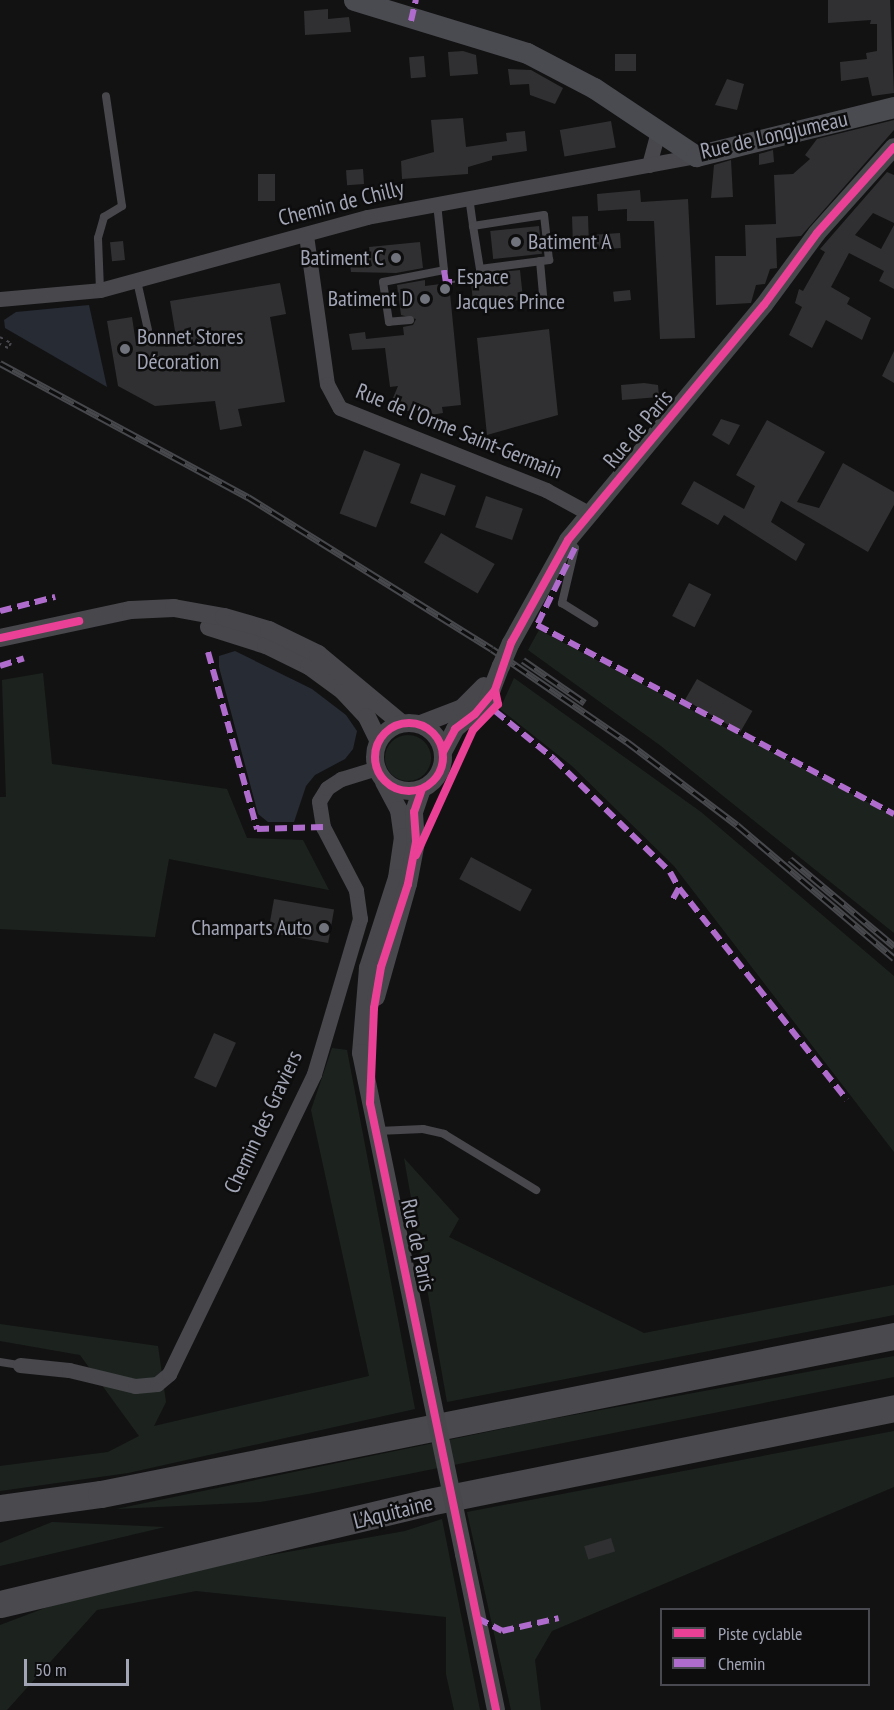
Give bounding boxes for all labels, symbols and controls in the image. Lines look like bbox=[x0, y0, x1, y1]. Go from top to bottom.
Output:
street label: Rue de Longjumeau bbox=[698, 105, 850, 165]
street label: Chemin de Chilly bbox=[275, 175, 407, 231]
place label: Batiment A bbox=[528, 229, 612, 255]
marker: Batiment A bbox=[509, 235, 523, 249]
place label: Batiment C bbox=[300, 245, 384, 271]
marker: Batiment C bbox=[389, 251, 403, 265]
place label: Espace Jacques Prince bbox=[457, 263, 565, 314]
marker: Espace Jacques Prince bbox=[438, 282, 452, 296]
place label: Batiment D bbox=[328, 286, 413, 312]
marker: Batiment D bbox=[418, 292, 432, 306]
place label: Bonnet Stores Décoration bbox=[137, 323, 243, 374]
marker: Bonnet Stores Décoration bbox=[118, 342, 132, 356]
street label: Rue de l'Orme Saint-Germain bbox=[352, 378, 566, 484]
street label: Rue de Paris bbox=[598, 385, 678, 473]
place label: Champarts Auto bbox=[191, 915, 312, 941]
marker: Champarts Auto bbox=[317, 921, 331, 935]
street label: Chemin des Graviers bbox=[218, 1046, 308, 1198]
street label: Rue de Paris bbox=[395, 1197, 441, 1293]
street label: L'Aquitaine bbox=[350, 1489, 436, 1535]
legend bbox=[660, 1608, 870, 1686]
text: Piste cyclable bbox=[718, 1622, 802, 1645]
scale bar bbox=[27, 1647, 132, 1685]
text: Chemin bbox=[718, 1652, 765, 1675]
text: 50 m bbox=[35, 1658, 67, 1681]

